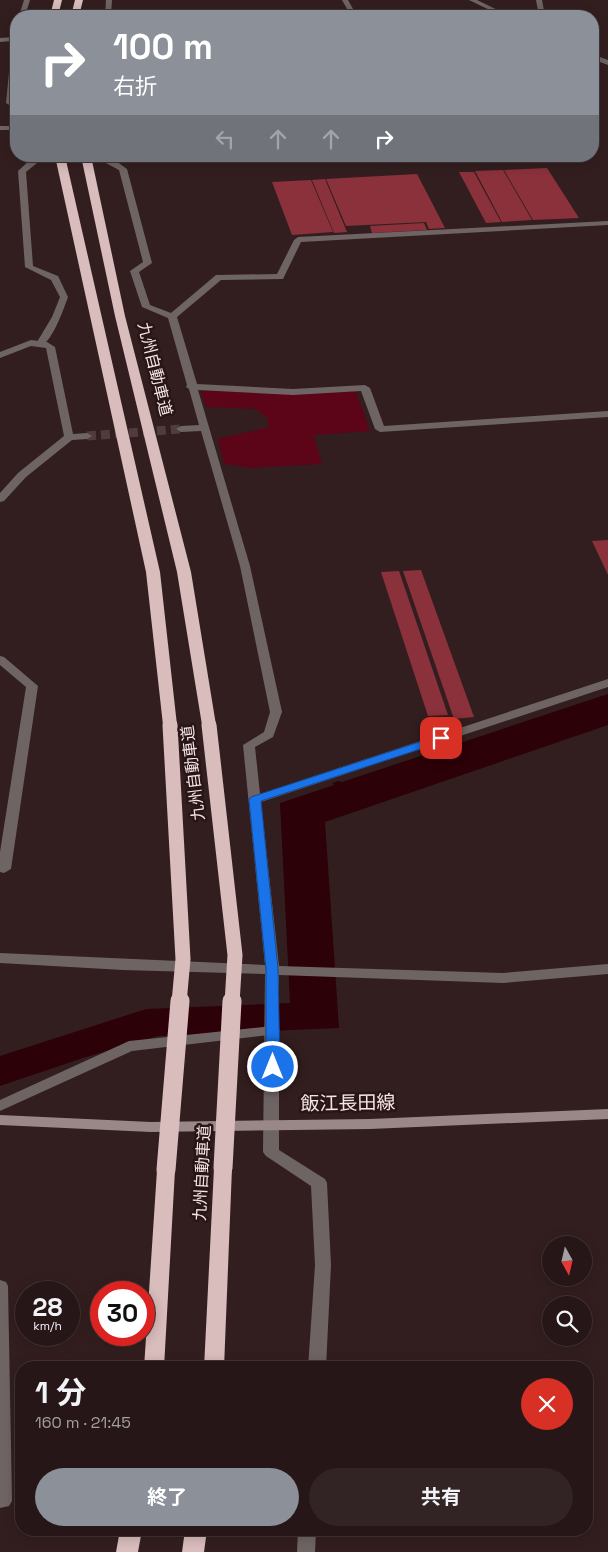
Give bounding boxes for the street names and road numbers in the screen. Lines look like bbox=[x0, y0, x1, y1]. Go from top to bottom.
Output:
street label: 九州自動車道 bbox=[133, 320, 177, 418]
street label: 九州自動車道 bbox=[177, 724, 209, 822]
street label: 飯江長田線 bbox=[300, 1090, 396, 1116]
street label: 九州自動車道 bbox=[189, 1125, 215, 1221]

